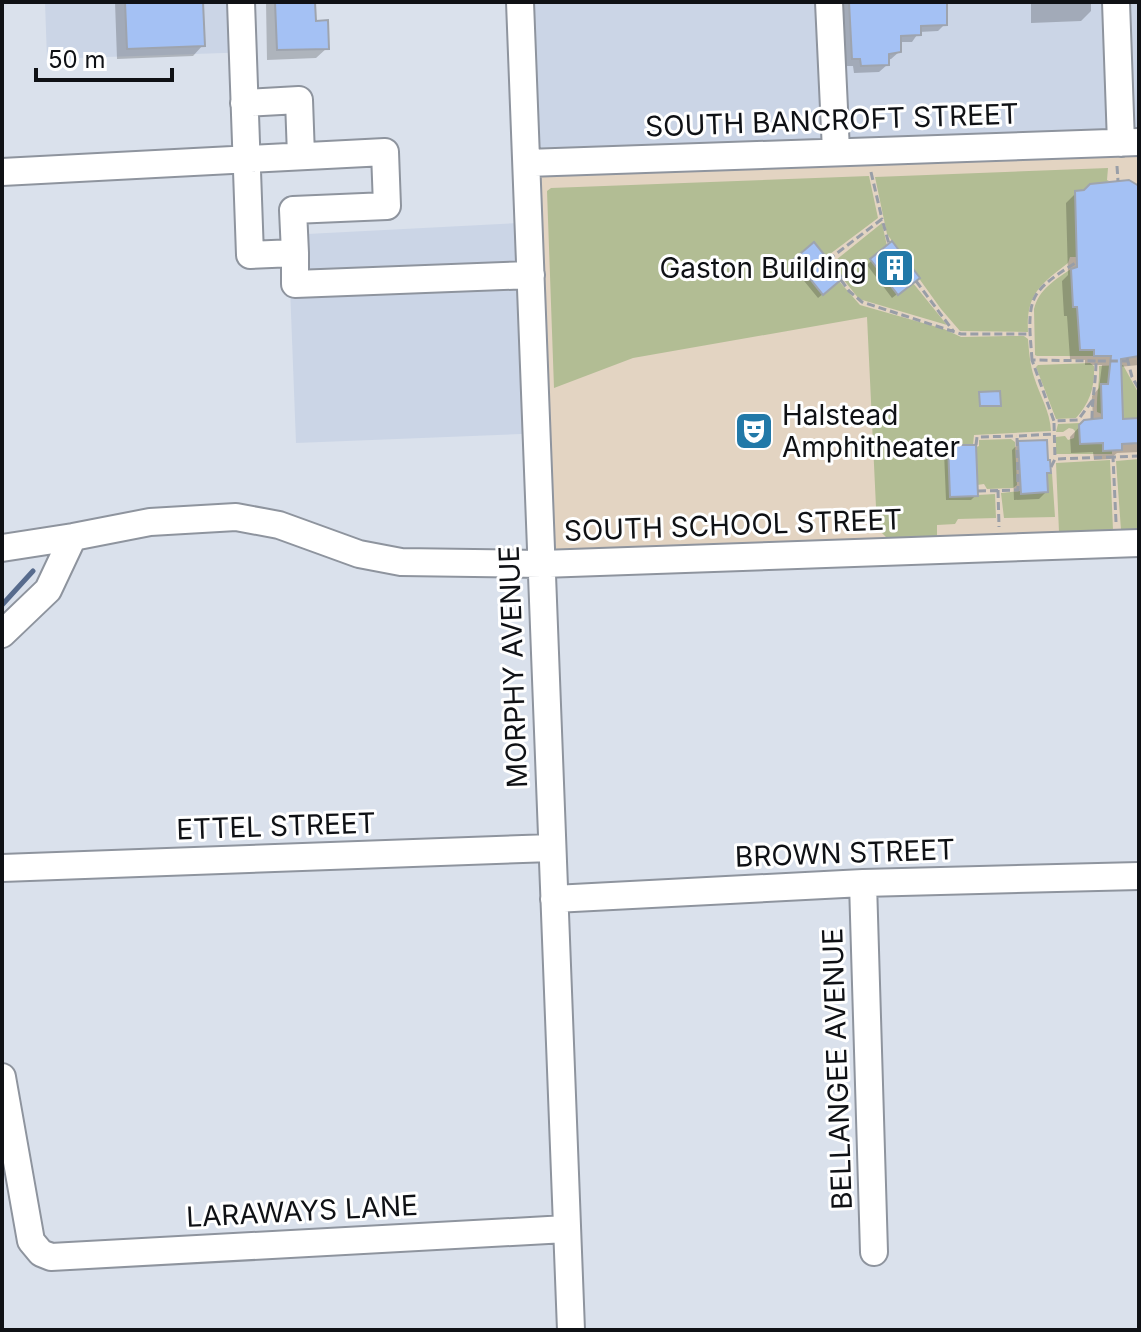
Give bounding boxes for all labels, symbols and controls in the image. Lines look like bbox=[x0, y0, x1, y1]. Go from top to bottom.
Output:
scale bar bbox=[36, 32, 172, 82]
text: 50 m bbox=[48, 45, 106, 74]
street label: SOUTH BANCROFT STREET bbox=[645, 96, 1019, 144]
building icon: Gaston Building bbox=[874, 247, 916, 289]
place label: Gaston Building bbox=[659, 251, 867, 285]
place label: Halstead Amphitheater bbox=[782, 398, 960, 464]
theatre icon: Halstead Amphitheater bbox=[733, 410, 775, 452]
street label: SOUTH SCHOOL STREET bbox=[563, 502, 903, 548]
street label: MORPHY AVENUE bbox=[492, 545, 534, 789]
street label: ETTEL STREET bbox=[176, 806, 376, 846]
street label: BROWN STREET bbox=[734, 832, 956, 874]
street label: BELLANGEE AVENUE bbox=[815, 928, 859, 1210]
street label: LARAWAYS LANE bbox=[185, 1188, 419, 1234]

